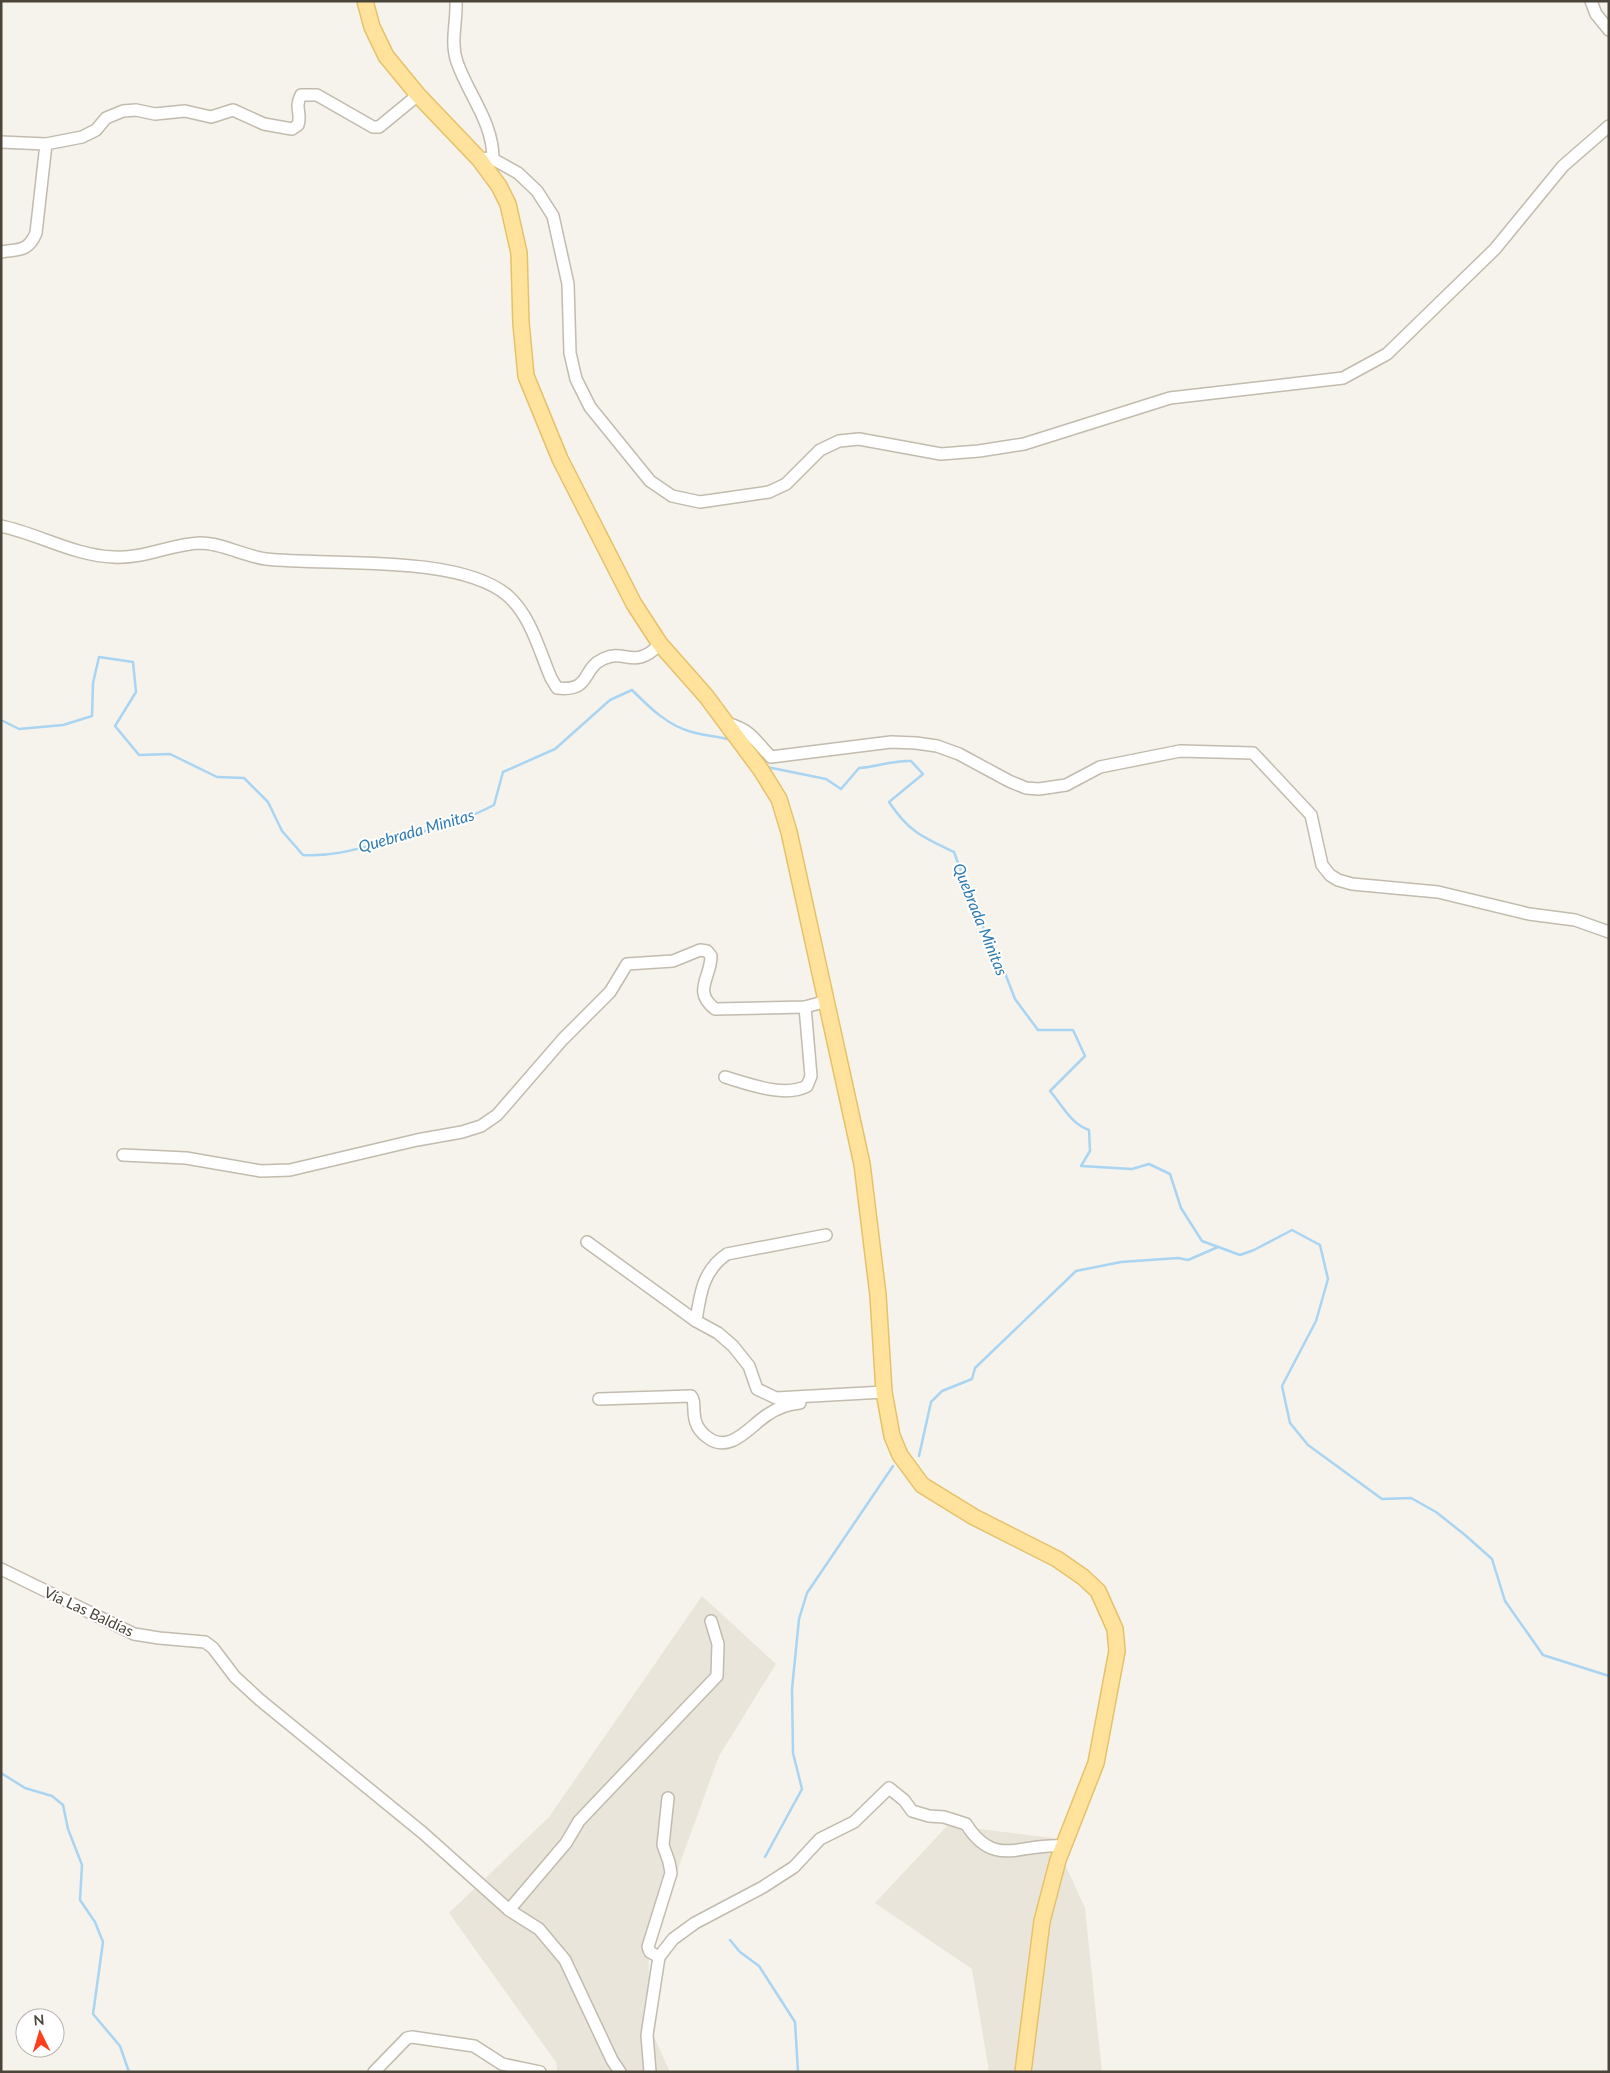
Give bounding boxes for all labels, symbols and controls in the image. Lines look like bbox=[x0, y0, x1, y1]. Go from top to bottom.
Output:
water label: Quebrada Minitas bbox=[356, 804, 477, 856]
water label: Quebrada Minitas bbox=[950, 860, 1012, 979]
street label: Vía Las Baldías bbox=[41, 1582, 137, 1640]
north arrow bbox=[15, 2008, 65, 2058]
text: N bbox=[33, 2011, 45, 2028]

